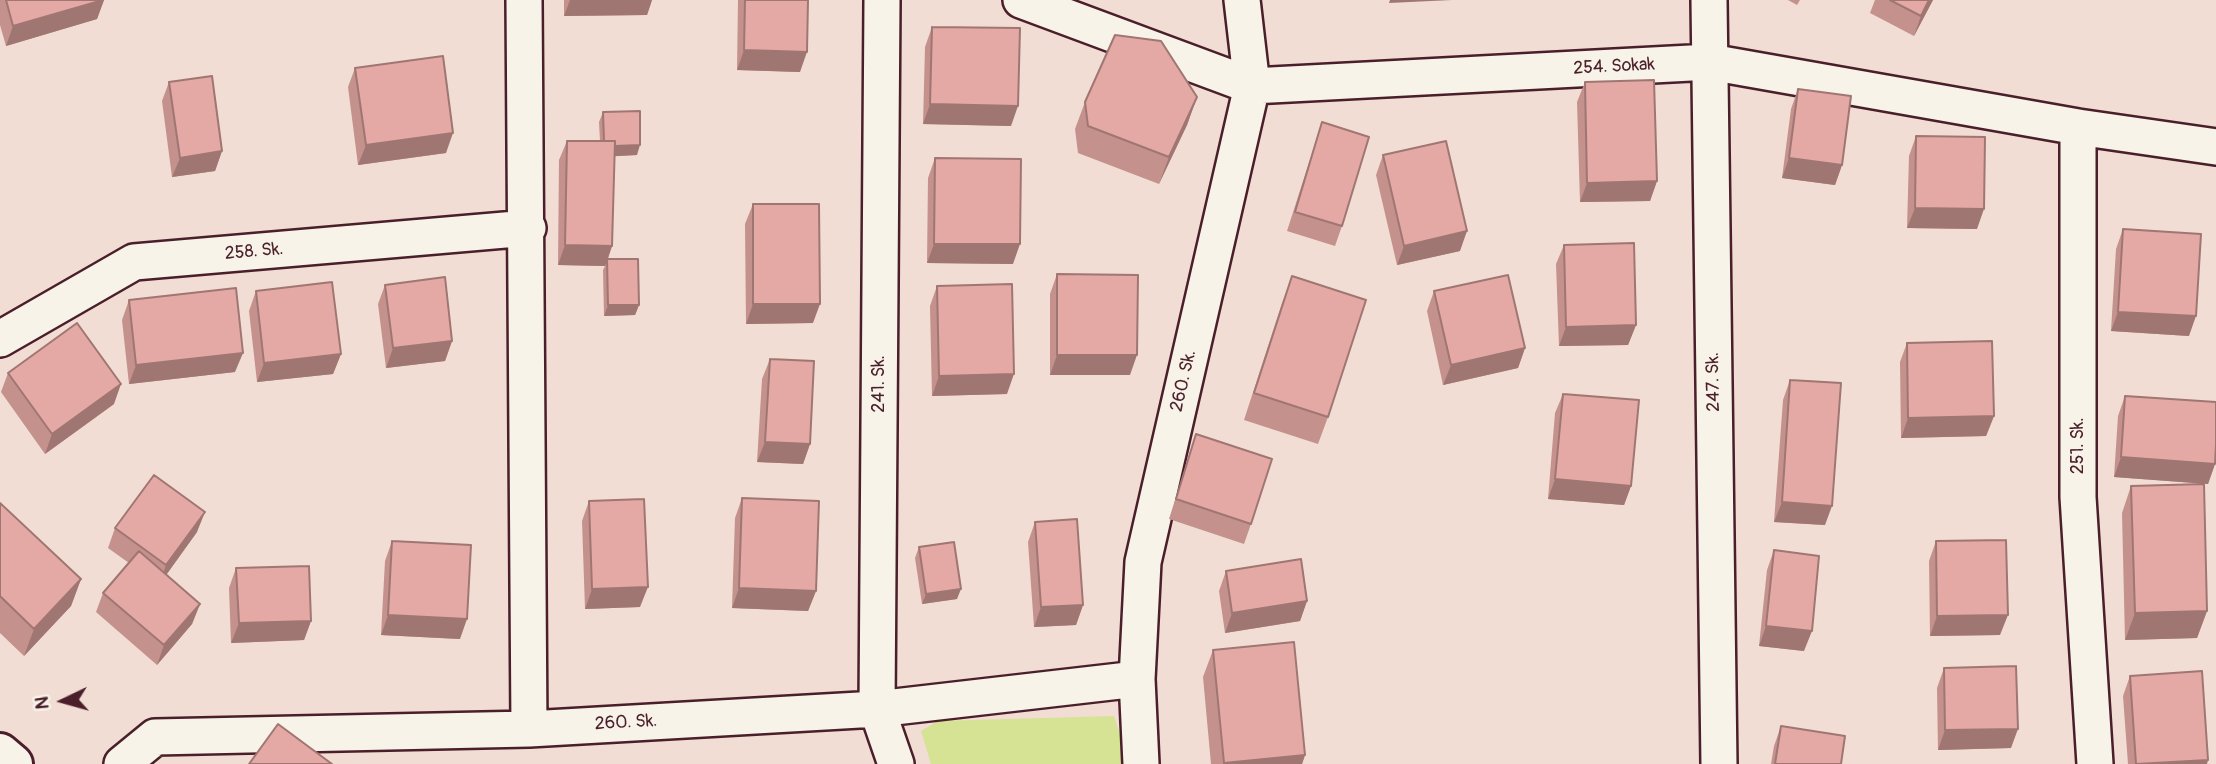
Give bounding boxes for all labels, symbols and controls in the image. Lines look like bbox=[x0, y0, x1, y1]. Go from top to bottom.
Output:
street label: 254. Sokak bbox=[1573, 54, 1655, 80]
street label: 258. Sk. bbox=[224, 239, 284, 265]
street label: 260. Sk. bbox=[1166, 348, 1202, 414]
street label: 247. Sk. bbox=[1703, 352, 1725, 412]
street label: 241. Sk. bbox=[868, 355, 890, 413]
street label: 251. Sk. bbox=[2067, 418, 2089, 474]
north arrow bbox=[28, 666, 98, 736]
text: N bbox=[30, 695, 55, 710]
street label: 260. Sk. bbox=[594, 711, 658, 735]

